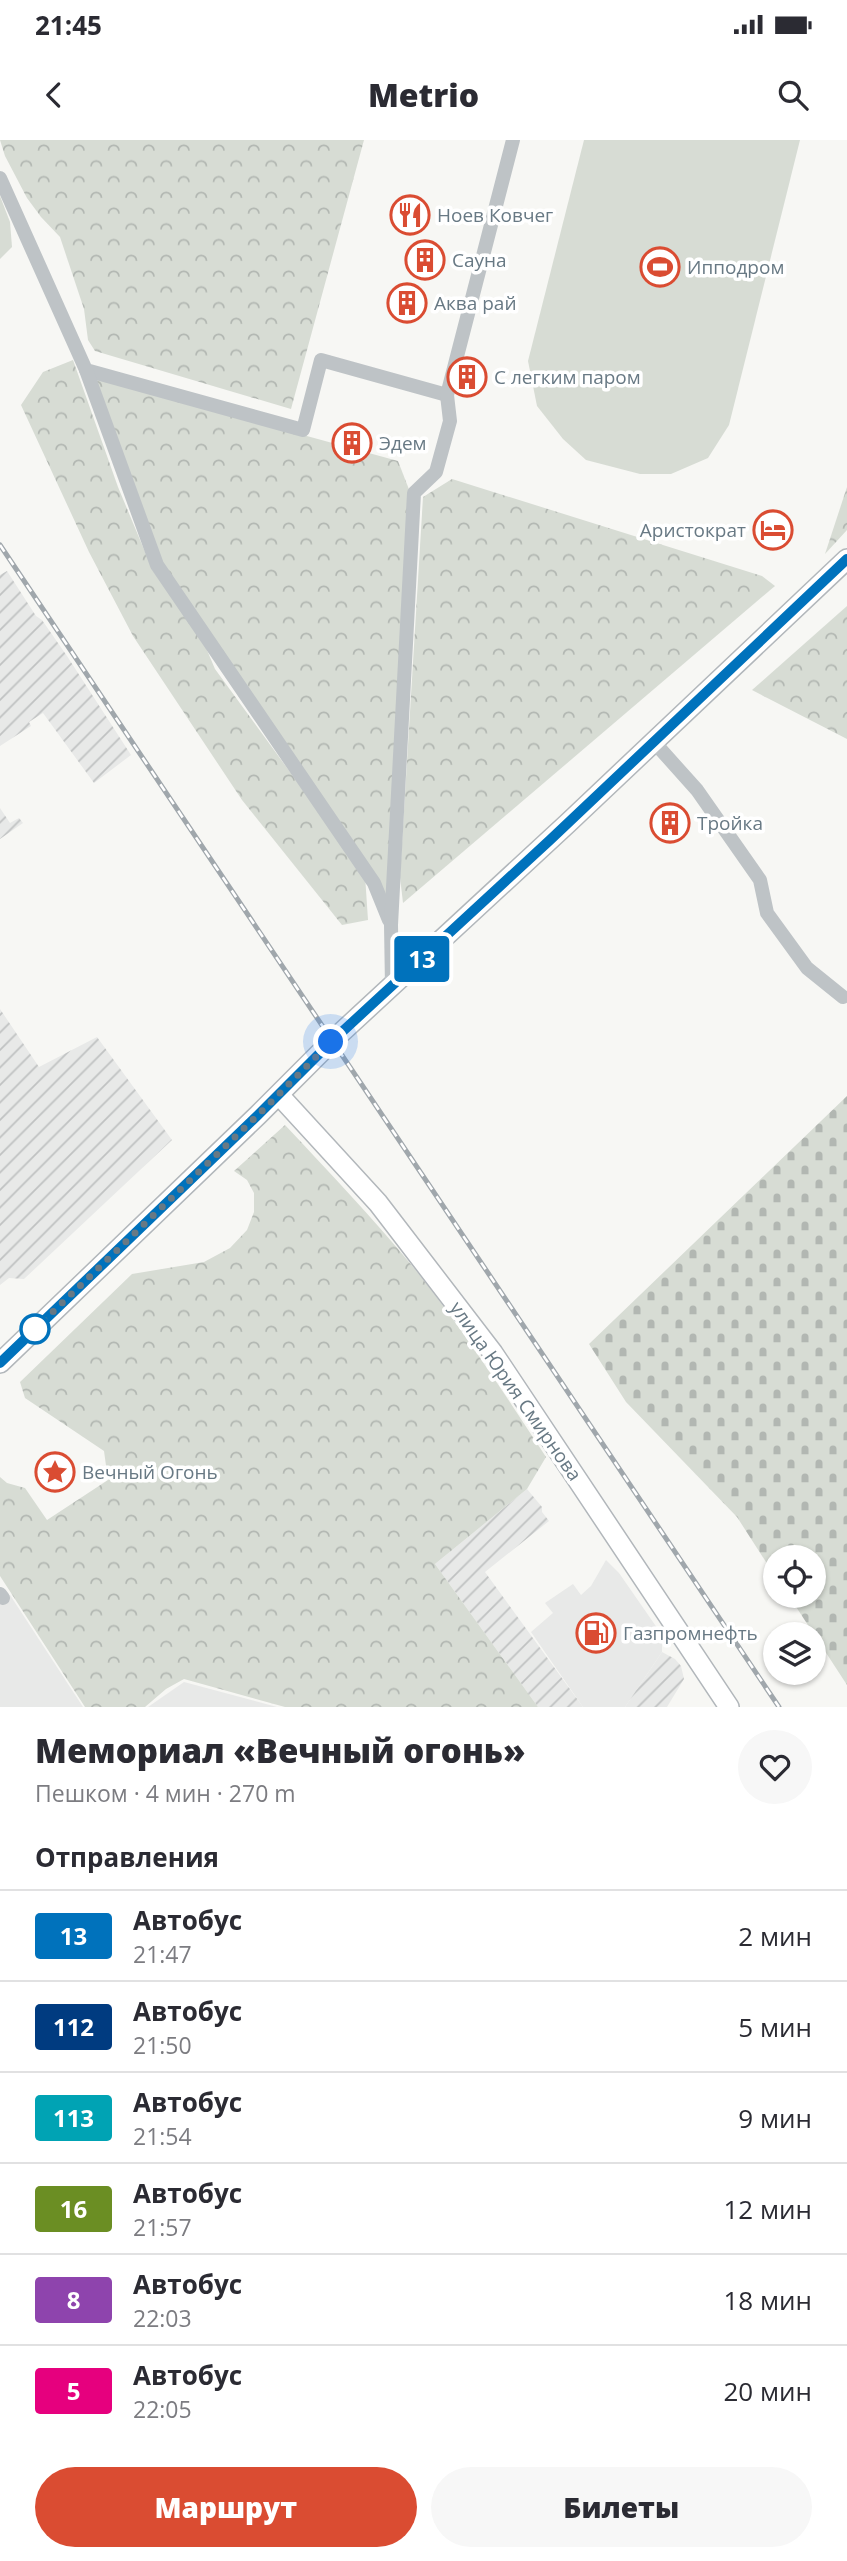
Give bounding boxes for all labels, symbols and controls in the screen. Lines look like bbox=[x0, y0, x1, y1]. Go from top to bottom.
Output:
text: 21:45 bbox=[35, 7, 102, 43]
text: Metrio bbox=[368, 73, 479, 116]
icon: back bbox=[35, 76, 73, 114]
icon: search bbox=[774, 76, 812, 114]
restaurant icon: Ноев Ковчег bbox=[389, 194, 431, 236]
place label: Ноев Ковчег bbox=[437, 202, 553, 228]
building icon: Сауна bbox=[404, 239, 446, 281]
sports icon: Ипподром bbox=[639, 246, 681, 288]
place label: Сауна bbox=[452, 247, 507, 273]
place label: Ипподром bbox=[687, 254, 784, 280]
building icon: Аква рай bbox=[386, 282, 428, 324]
place label: Аква рай bbox=[434, 290, 517, 316]
building icon: С легким паром bbox=[446, 356, 488, 398]
place label: С легким паром bbox=[494, 364, 641, 390]
building icon: Эдем bbox=[331, 422, 373, 464]
place label: Эдем bbox=[379, 430, 427, 456]
hotel icon: Аристократ bbox=[752, 509, 794, 551]
place label: Аристократ bbox=[640, 517, 746, 543]
building icon: Тройка bbox=[649, 802, 691, 844]
place label: Тройка bbox=[697, 810, 763, 836]
line badge: 13 bbox=[390, 936, 453, 982]
text: 13 bbox=[408, 942, 436, 975]
your location bbox=[313, 1024, 348, 1059]
street label: улица Юрия Смирнова bbox=[444, 1296, 588, 1486]
unlabelled marker bbox=[20, 1314, 50, 1344]
place icon: Вечный Огонь bbox=[34, 1451, 76, 1493]
place label: Вечный Огонь bbox=[82, 1459, 218, 1485]
map controls bbox=[763, 1545, 826, 1685]
button: locate bbox=[763, 1545, 826, 1608]
fuel station icon: Газпромнефть bbox=[575, 1612, 617, 1654]
place label: Газпромнефть bbox=[623, 1620, 758, 1646]
button: layers bbox=[763, 1622, 826, 1685]
text: Мемориал «Вечный огонь» bbox=[35, 1728, 525, 1773]
button: heart bbox=[738, 1730, 812, 1804]
text: Пешком · 4 мин · 270 m bbox=[35, 1777, 296, 1809]
text: Отправления bbox=[35, 1839, 219, 1875]
text: Автобус bbox=[133, 1902, 242, 1938]
text: 2 мин bbox=[738, 1918, 812, 1954]
text: 13 bbox=[60, 1919, 87, 1952]
text: 21:47 bbox=[133, 1938, 192, 1970]
text: Автобус bbox=[133, 1993, 242, 2029]
text: 5 мин bbox=[738, 2009, 812, 2045]
text: 112 bbox=[53, 2010, 94, 2043]
text: 21:50 bbox=[133, 2029, 192, 2061]
text: Автобус bbox=[133, 2084, 242, 2120]
text: 9 мин bbox=[738, 2100, 812, 2136]
text: 113 bbox=[53, 2101, 94, 2134]
text: 21:54 bbox=[133, 2120, 192, 2152]
text: Автобус bbox=[133, 2175, 242, 2211]
text: 12 мин bbox=[723, 2191, 812, 2227]
text: 16 bbox=[60, 2192, 87, 2225]
text: 21:57 bbox=[133, 2211, 192, 2243]
text: Автобус bbox=[133, 2266, 242, 2302]
text: 18 мин bbox=[723, 2282, 812, 2318]
text: 8 bbox=[67, 2283, 80, 2316]
text: 22:03 bbox=[133, 2302, 192, 2334]
text: Автобус bbox=[133, 2357, 242, 2393]
text: 20 мин bbox=[723, 2373, 812, 2409]
text: 5 bbox=[67, 2374, 80, 2407]
text: 22:05 bbox=[133, 2393, 192, 2425]
button: Маршрут bbox=[35, 2467, 417, 2547]
button: Билеты bbox=[431, 2467, 812, 2547]

